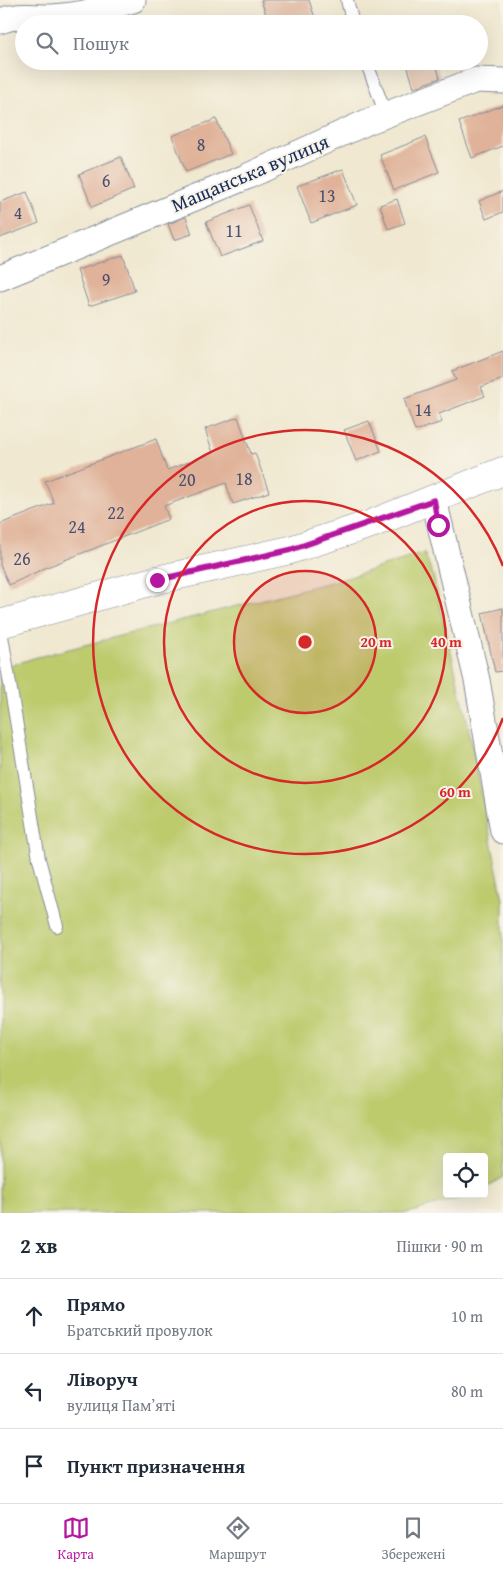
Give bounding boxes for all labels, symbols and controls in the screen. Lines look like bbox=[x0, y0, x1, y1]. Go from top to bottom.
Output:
search box bbox=[15, 15, 488, 70]
icon: search bbox=[33, 29, 61, 57]
text: Пошук bbox=[73, 29, 129, 57]
street label: Мащанська вулиця bbox=[166, 126, 333, 219]
house number: 8 bbox=[197, 131, 205, 158]
house number: 6 bbox=[102, 167, 110, 194]
house number: 13 bbox=[318, 182, 336, 209]
house number: 4 bbox=[14, 199, 22, 226]
house number: 11 bbox=[225, 217, 243, 244]
house number: 9 bbox=[102, 266, 110, 293]
house number: 14 bbox=[414, 396, 432, 423]
house number: 18 bbox=[235, 465, 253, 492]
house number: 20 bbox=[178, 466, 196, 493]
house number: 22 bbox=[107, 499, 125, 526]
house number: 24 bbox=[68, 513, 86, 540]
route start bbox=[427, 514, 450, 537]
house number: 26 bbox=[13, 545, 31, 572]
route end bbox=[146, 569, 169, 592]
text: 20 m bbox=[360, 631, 392, 652]
text: 40 m bbox=[430, 631, 462, 652]
centre of rings bbox=[296, 633, 314, 651]
text: 60 m bbox=[439, 781, 471, 802]
map controls bbox=[443, 1153, 488, 1198]
button: locate bbox=[443, 1153, 488, 1198]
text: 2 хв bbox=[20, 1230, 58, 1261]
text: Пішки · 90 m bbox=[396, 1234, 483, 1258]
text: Прямо bbox=[67, 1290, 125, 1318]
icon: ahead bbox=[20, 1302, 48, 1330]
text: 10 m bbox=[451, 1304, 483, 1328]
text: Братський провулок bbox=[67, 1318, 213, 1342]
text: Ліворуч bbox=[67, 1365, 138, 1393]
icon: left bbox=[20, 1377, 48, 1405]
text: 80 m bbox=[451, 1379, 483, 1403]
text: вулиця Памʼяті bbox=[67, 1393, 175, 1417]
icon: arrive bbox=[20, 1452, 48, 1480]
text: Пункт призначення bbox=[67, 1452, 245, 1480]
tab: Карта bbox=[58, 1514, 94, 1564]
tab: Маршрут bbox=[209, 1514, 266, 1564]
tab: Збережені bbox=[381, 1514, 445, 1564]

